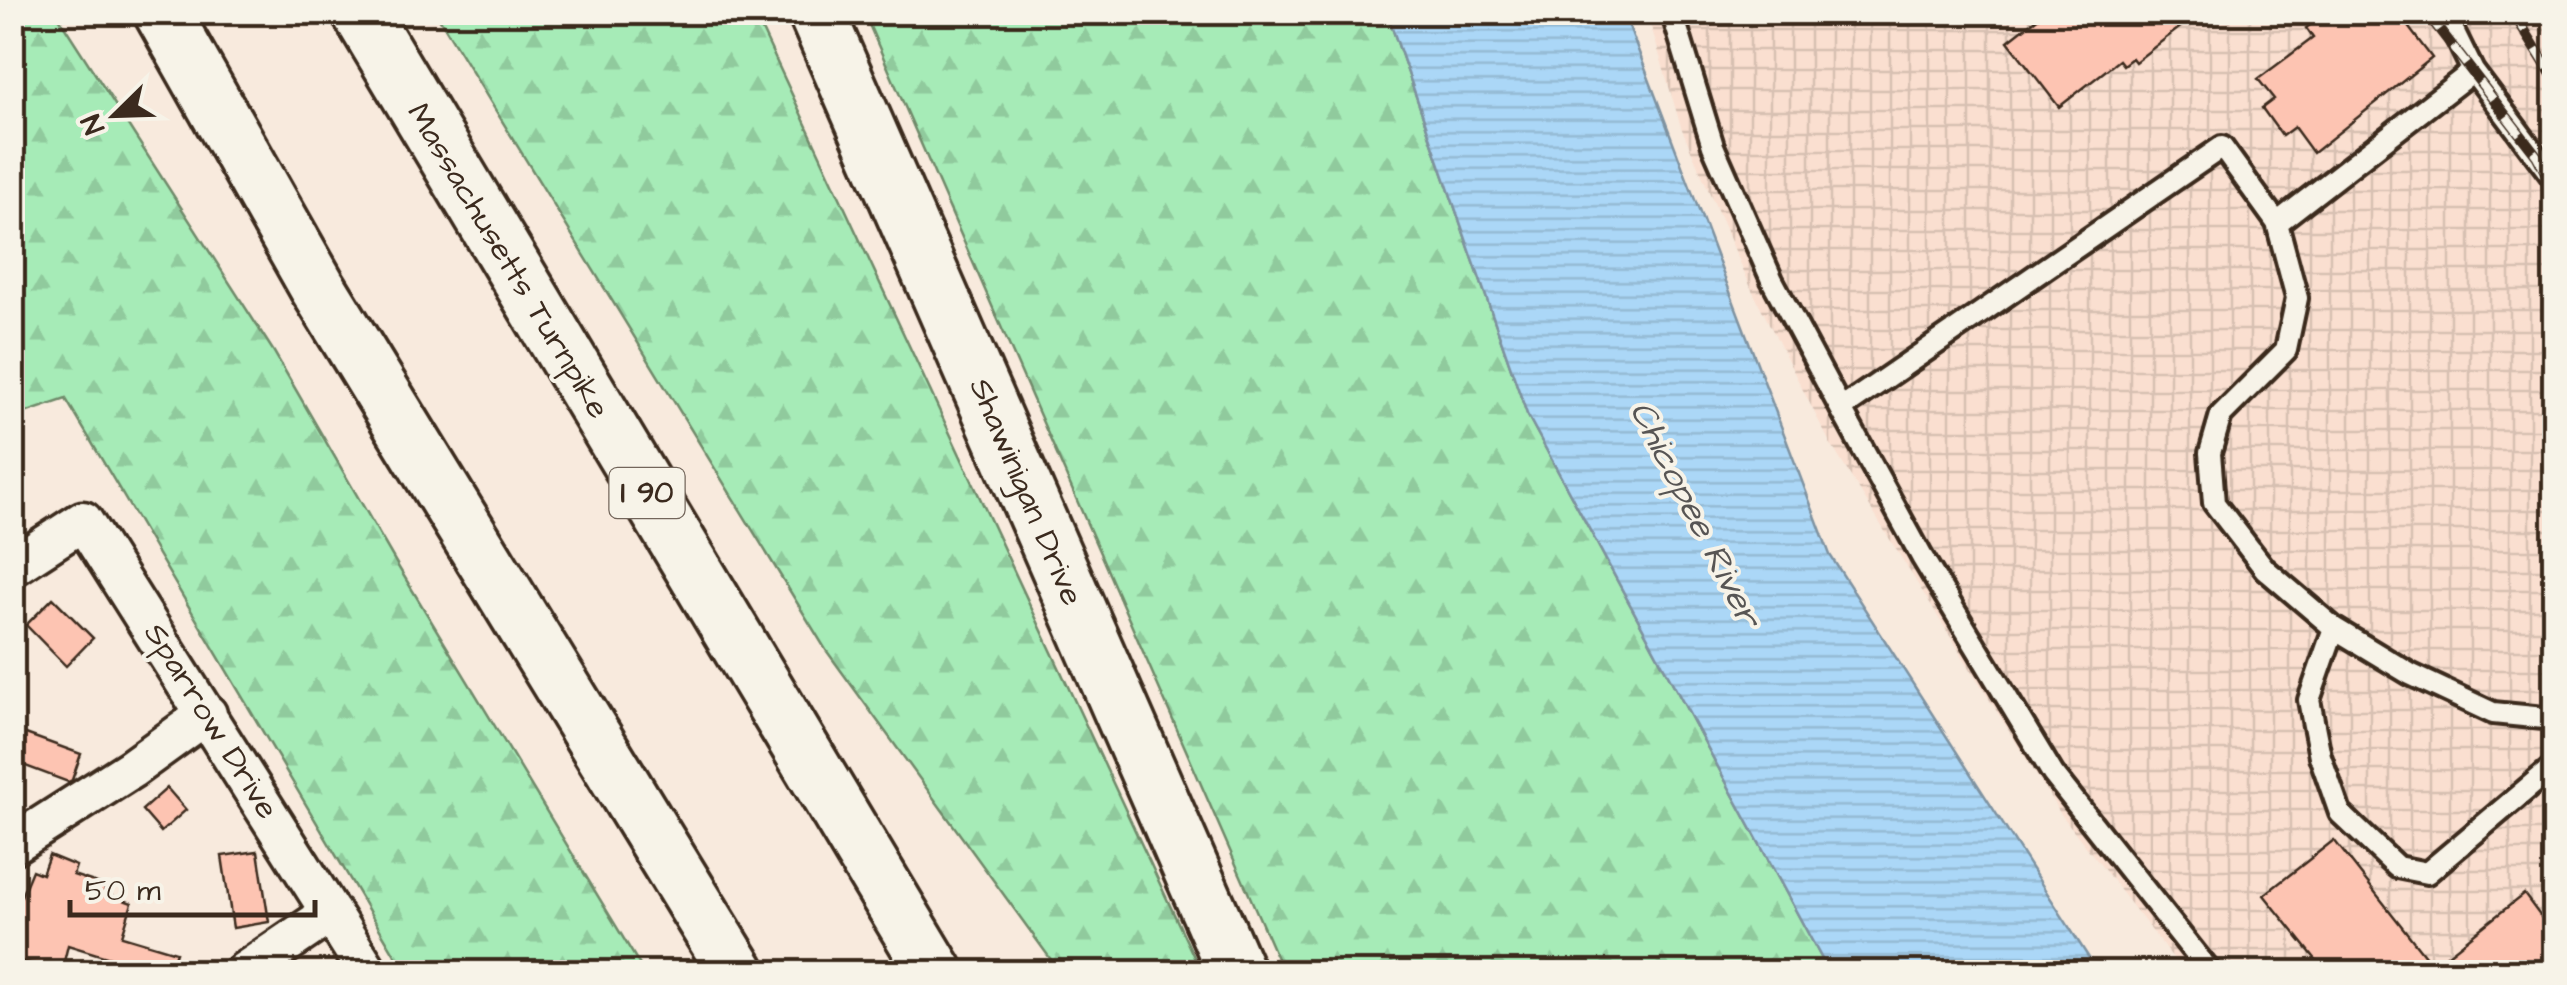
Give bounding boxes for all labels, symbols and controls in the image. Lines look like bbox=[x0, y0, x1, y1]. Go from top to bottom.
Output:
north arrow bbox=[65, 65, 165, 165]
street label: Massachusetts Turnpike bbox=[396, 95, 620, 427]
text: N bbox=[72, 108, 115, 140]
street label: Shawinigan Drive bbox=[958, 371, 1094, 613]
water label: Chicopee River bbox=[1617, 393, 1775, 639]
road number: I 90 bbox=[610, 468, 684, 518]
street label: Sparrow Drive bbox=[133, 614, 289, 828]
scale bar bbox=[70, 855, 315, 917]
text: 50 m bbox=[85, 870, 161, 912]

